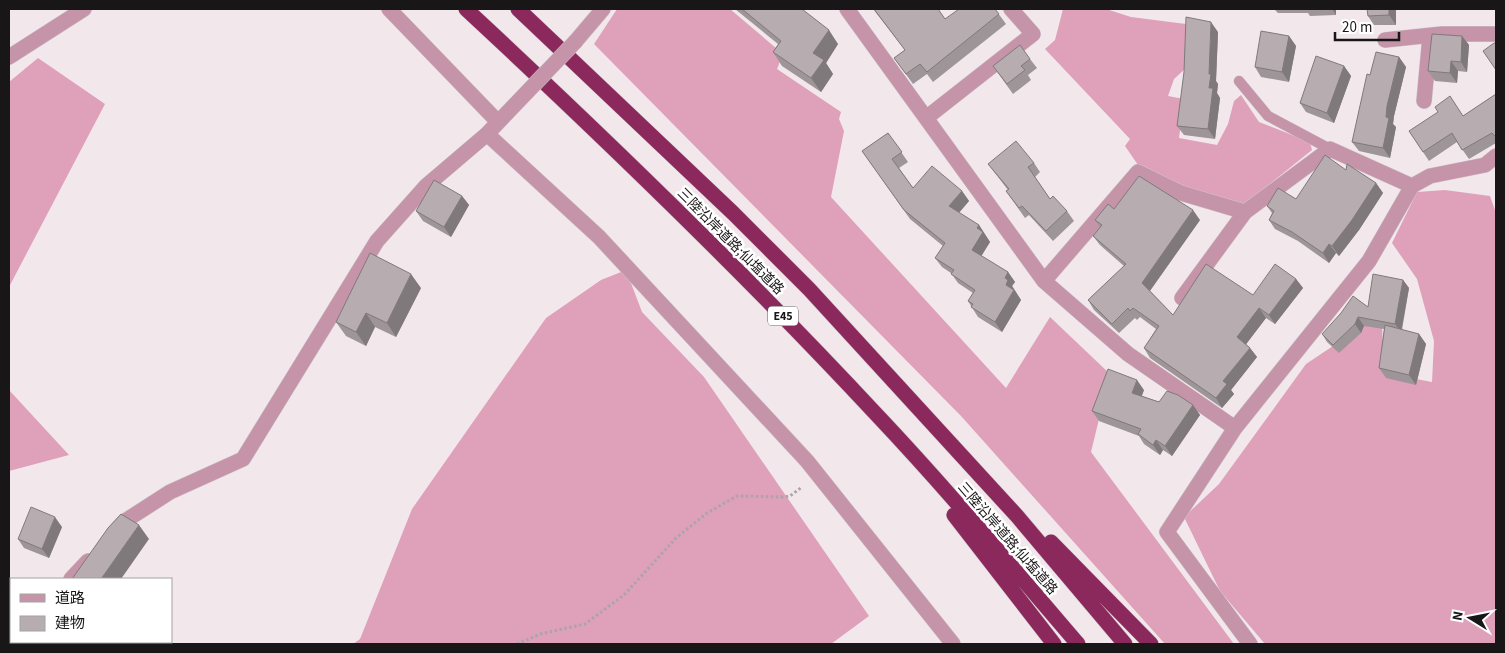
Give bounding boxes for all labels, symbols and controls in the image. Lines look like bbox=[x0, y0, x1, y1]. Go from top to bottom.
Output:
scale bar bbox=[1335, 10, 1399, 42]
text: 20 m bbox=[1342, 17, 1372, 38]
street label: 三陸沿岸道路;仙塩道路 bbox=[672, 184, 788, 300]
road number: E45 bbox=[768, 306, 798, 326]
street label: 三陸沿岸道路;仙塩道路 bbox=[953, 478, 1062, 599]
legend bbox=[10, 578, 172, 643]
text: 道路 bbox=[55, 588, 85, 609]
north arrow bbox=[1445, 593, 1495, 643]
text: N bbox=[1448, 610, 1469, 622]
text: 建物 bbox=[55, 613, 85, 634]

